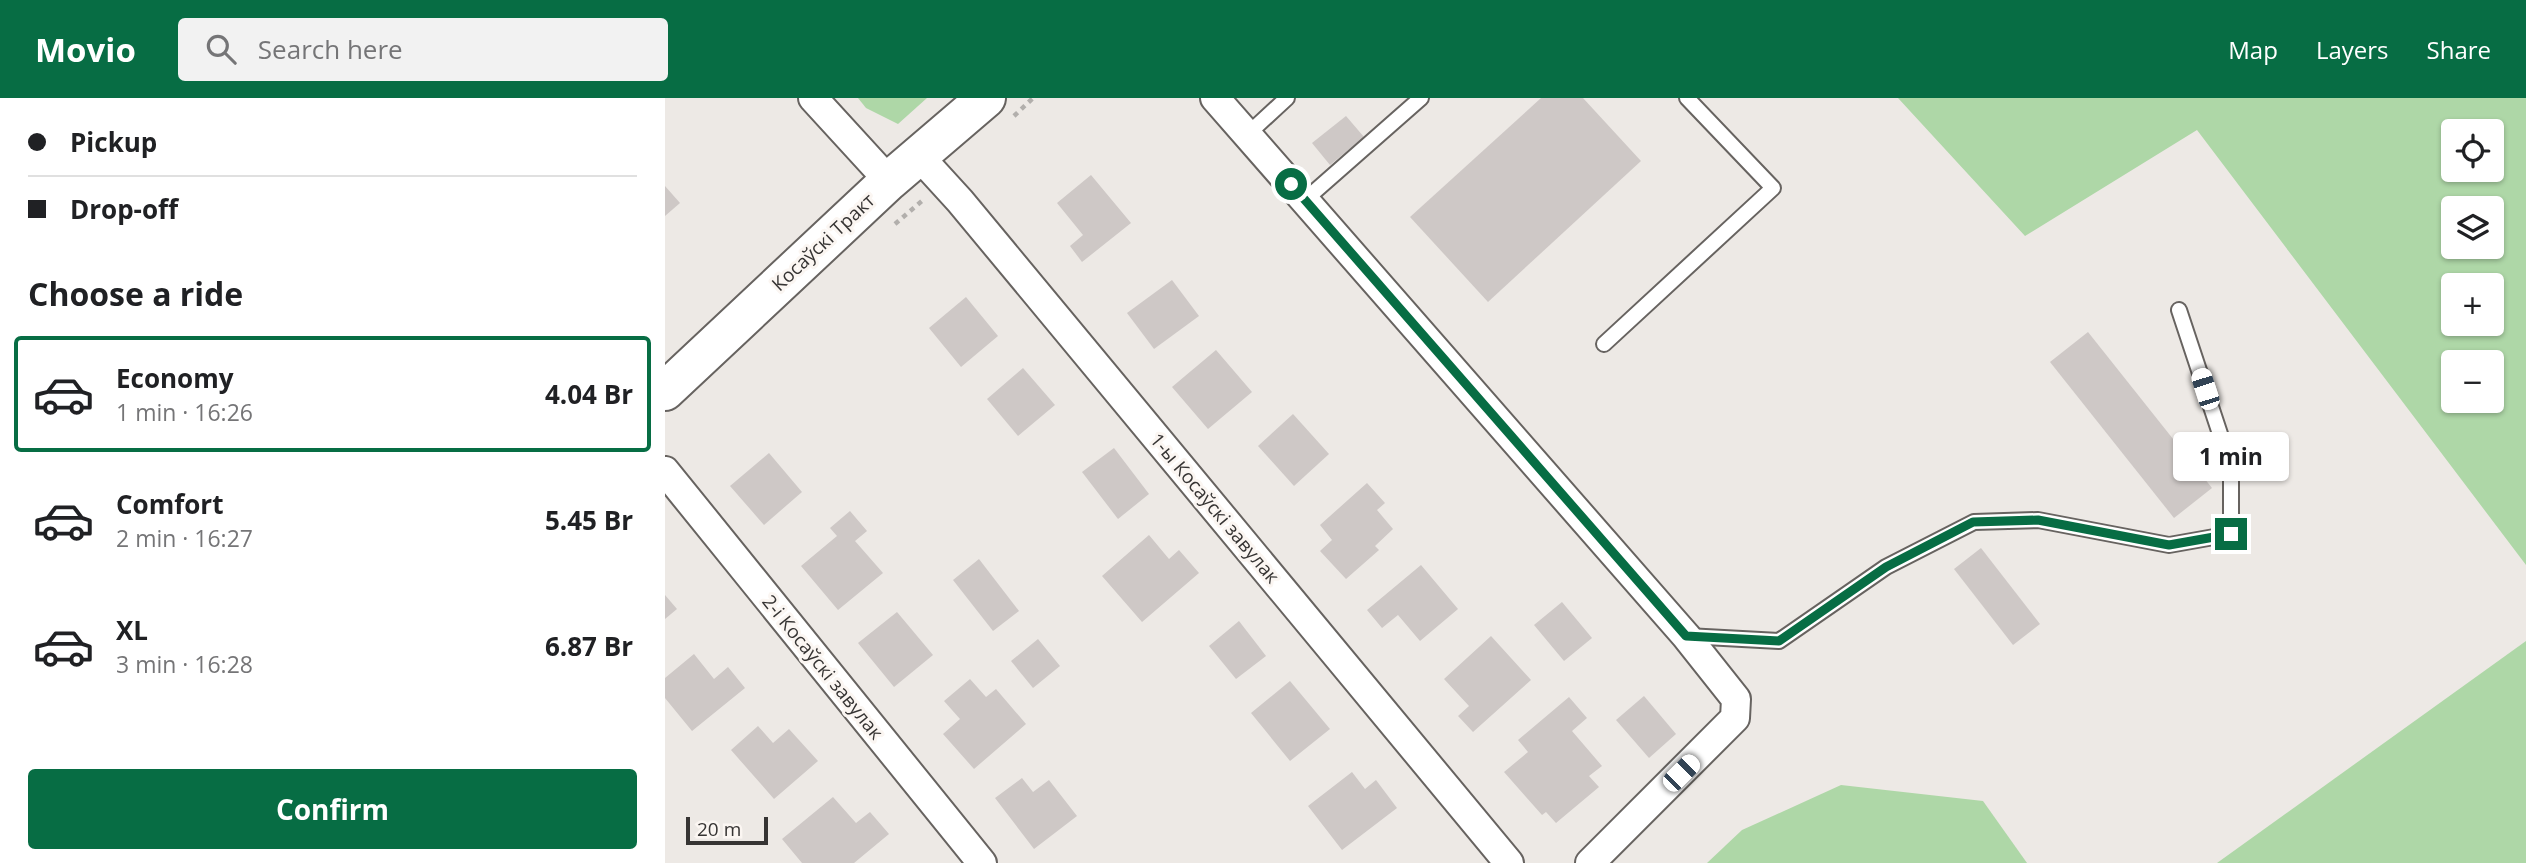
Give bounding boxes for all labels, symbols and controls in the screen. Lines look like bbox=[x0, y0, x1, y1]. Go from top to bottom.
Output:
search box bbox=[178, 18, 668, 81]
text: Movio bbox=[35, 27, 136, 72]
icon: search bbox=[202, 30, 240, 68]
text: Search here bbox=[258, 31, 403, 67]
text: Map bbox=[2228, 33, 2278, 66]
text: Layers bbox=[2316, 33, 2389, 66]
text: Share bbox=[2427, 33, 2491, 66]
map controls bbox=[2441, 119, 2504, 413]
button: locate bbox=[2441, 119, 2504, 182]
text: Pickup bbox=[70, 124, 157, 160]
route start bbox=[1275, 168, 1307, 200]
street label: Косаўскі Тракт bbox=[766, 187, 880, 297]
text: Drop-off bbox=[70, 191, 178, 227]
button: layers bbox=[2441, 196, 2504, 259]
text: Choose a ride bbox=[28, 272, 243, 315]
button: + bbox=[2441, 273, 2504, 336]
button: − bbox=[2441, 350, 2504, 413]
text: Economy bbox=[116, 360, 234, 396]
icon: car bbox=[32, 363, 95, 426]
car bbox=[2189, 366, 2222, 412]
text: 4.04 Br bbox=[545, 376, 633, 412]
text: 1 min · 16:26 bbox=[116, 396, 253, 428]
street label: 1-ы Косаўскі завулак bbox=[1144, 427, 1286, 589]
callout: 1 min bbox=[2173, 432, 2289, 482]
text: 1 min bbox=[2199, 440, 2263, 472]
text: Comfort bbox=[116, 486, 223, 522]
icon: car bbox=[32, 489, 95, 552]
text: 5.45 Br bbox=[545, 502, 633, 538]
route end bbox=[2215, 518, 2247, 550]
text: 2 min · 16:27 bbox=[116, 522, 253, 554]
street label: 2-і Косаўскі завулак bbox=[757, 589, 890, 745]
text: XL bbox=[116, 612, 148, 648]
icon: car bbox=[32, 615, 95, 678]
text: 6.87 Br bbox=[545, 628, 633, 664]
text: 3 min · 16:28 bbox=[116, 648, 253, 680]
car bbox=[1659, 751, 1704, 795]
button: Confirm bbox=[28, 769, 637, 849]
scale bar bbox=[686, 814, 768, 846]
text: 20 m bbox=[697, 816, 741, 842]

